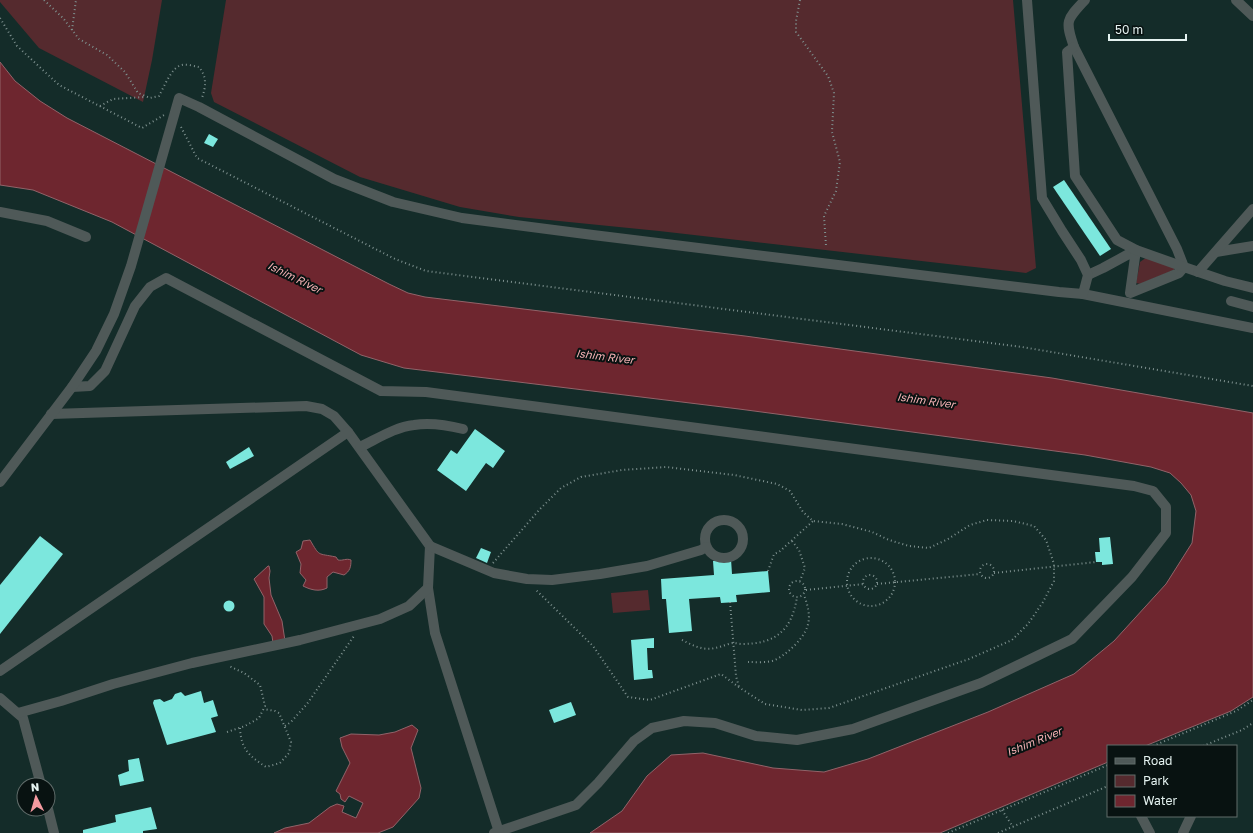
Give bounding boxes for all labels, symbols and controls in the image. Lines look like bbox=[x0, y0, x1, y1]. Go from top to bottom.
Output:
scale bar bbox=[1109, 16, 1186, 42]
text: 50 m bbox=[1115, 22, 1143, 37]
water label: Ishim River bbox=[266, 258, 326, 296]
water label: Ishim River bbox=[575, 346, 637, 366]
water label: Ishim River bbox=[896, 389, 958, 411]
water label: Ishim River bbox=[1004, 723, 1065, 758]
legend bbox=[1107, 745, 1237, 817]
text: Road bbox=[1143, 753, 1172, 768]
text: Park bbox=[1143, 773, 1169, 788]
north arrow bbox=[16, 777, 56, 817]
text: N bbox=[30, 780, 40, 793]
text: Water bbox=[1143, 793, 1177, 808]

